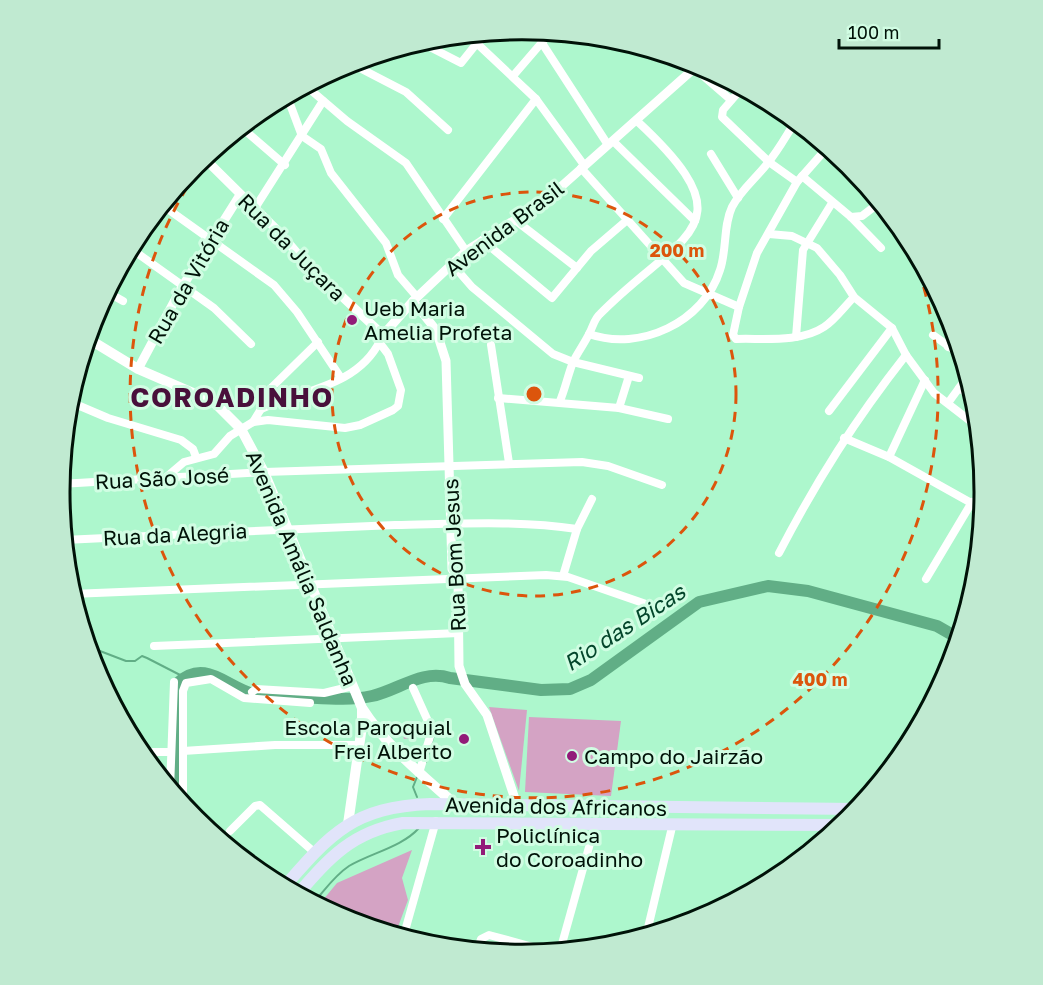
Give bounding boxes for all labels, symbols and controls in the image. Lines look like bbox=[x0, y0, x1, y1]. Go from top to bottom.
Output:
scale bar bbox=[839, 12, 940, 50]
text: 100 m bbox=[848, 21, 899, 43]
street label: Avenida Brasil bbox=[439, 175, 569, 281]
street label: Rua da Juçara bbox=[233, 188, 351, 306]
street label: Rua da Vitória bbox=[142, 214, 234, 348]
text: 200 m bbox=[650, 239, 704, 261]
place label: Ueb Maria Amelia Profeta bbox=[364, 295, 512, 345]
marker: Ueb Maria Amelia Profeta bbox=[345, 313, 359, 327]
district label: COROADINHO bbox=[130, 381, 334, 413]
centre of rings bbox=[524, 384, 544, 404]
street label: Avenida Amália Saldanha bbox=[241, 446, 363, 690]
street label: Rua São José bbox=[94, 462, 230, 494]
street label: Rua Bom Jesus bbox=[437, 478, 471, 632]
street label: Rua da Alegria bbox=[102, 517, 248, 551]
water label: Rio das Bicas bbox=[558, 577, 691, 676]
text: 400 m bbox=[793, 668, 847, 690]
place label: Escola Paroquial Frei Alberto bbox=[284, 714, 452, 764]
marker: Escola Paroquial Frei Alberto bbox=[457, 732, 471, 746]
place label: Campo do Jairzão bbox=[584, 743, 763, 769]
marker: Campo do Jairzão bbox=[565, 749, 579, 763]
street label: Avenida dos Africanos bbox=[445, 791, 667, 821]
place label: Policlínica do Coroadinho bbox=[496, 822, 643, 872]
marker: Policlínica do Coroadinho bbox=[474, 838, 492, 856]

